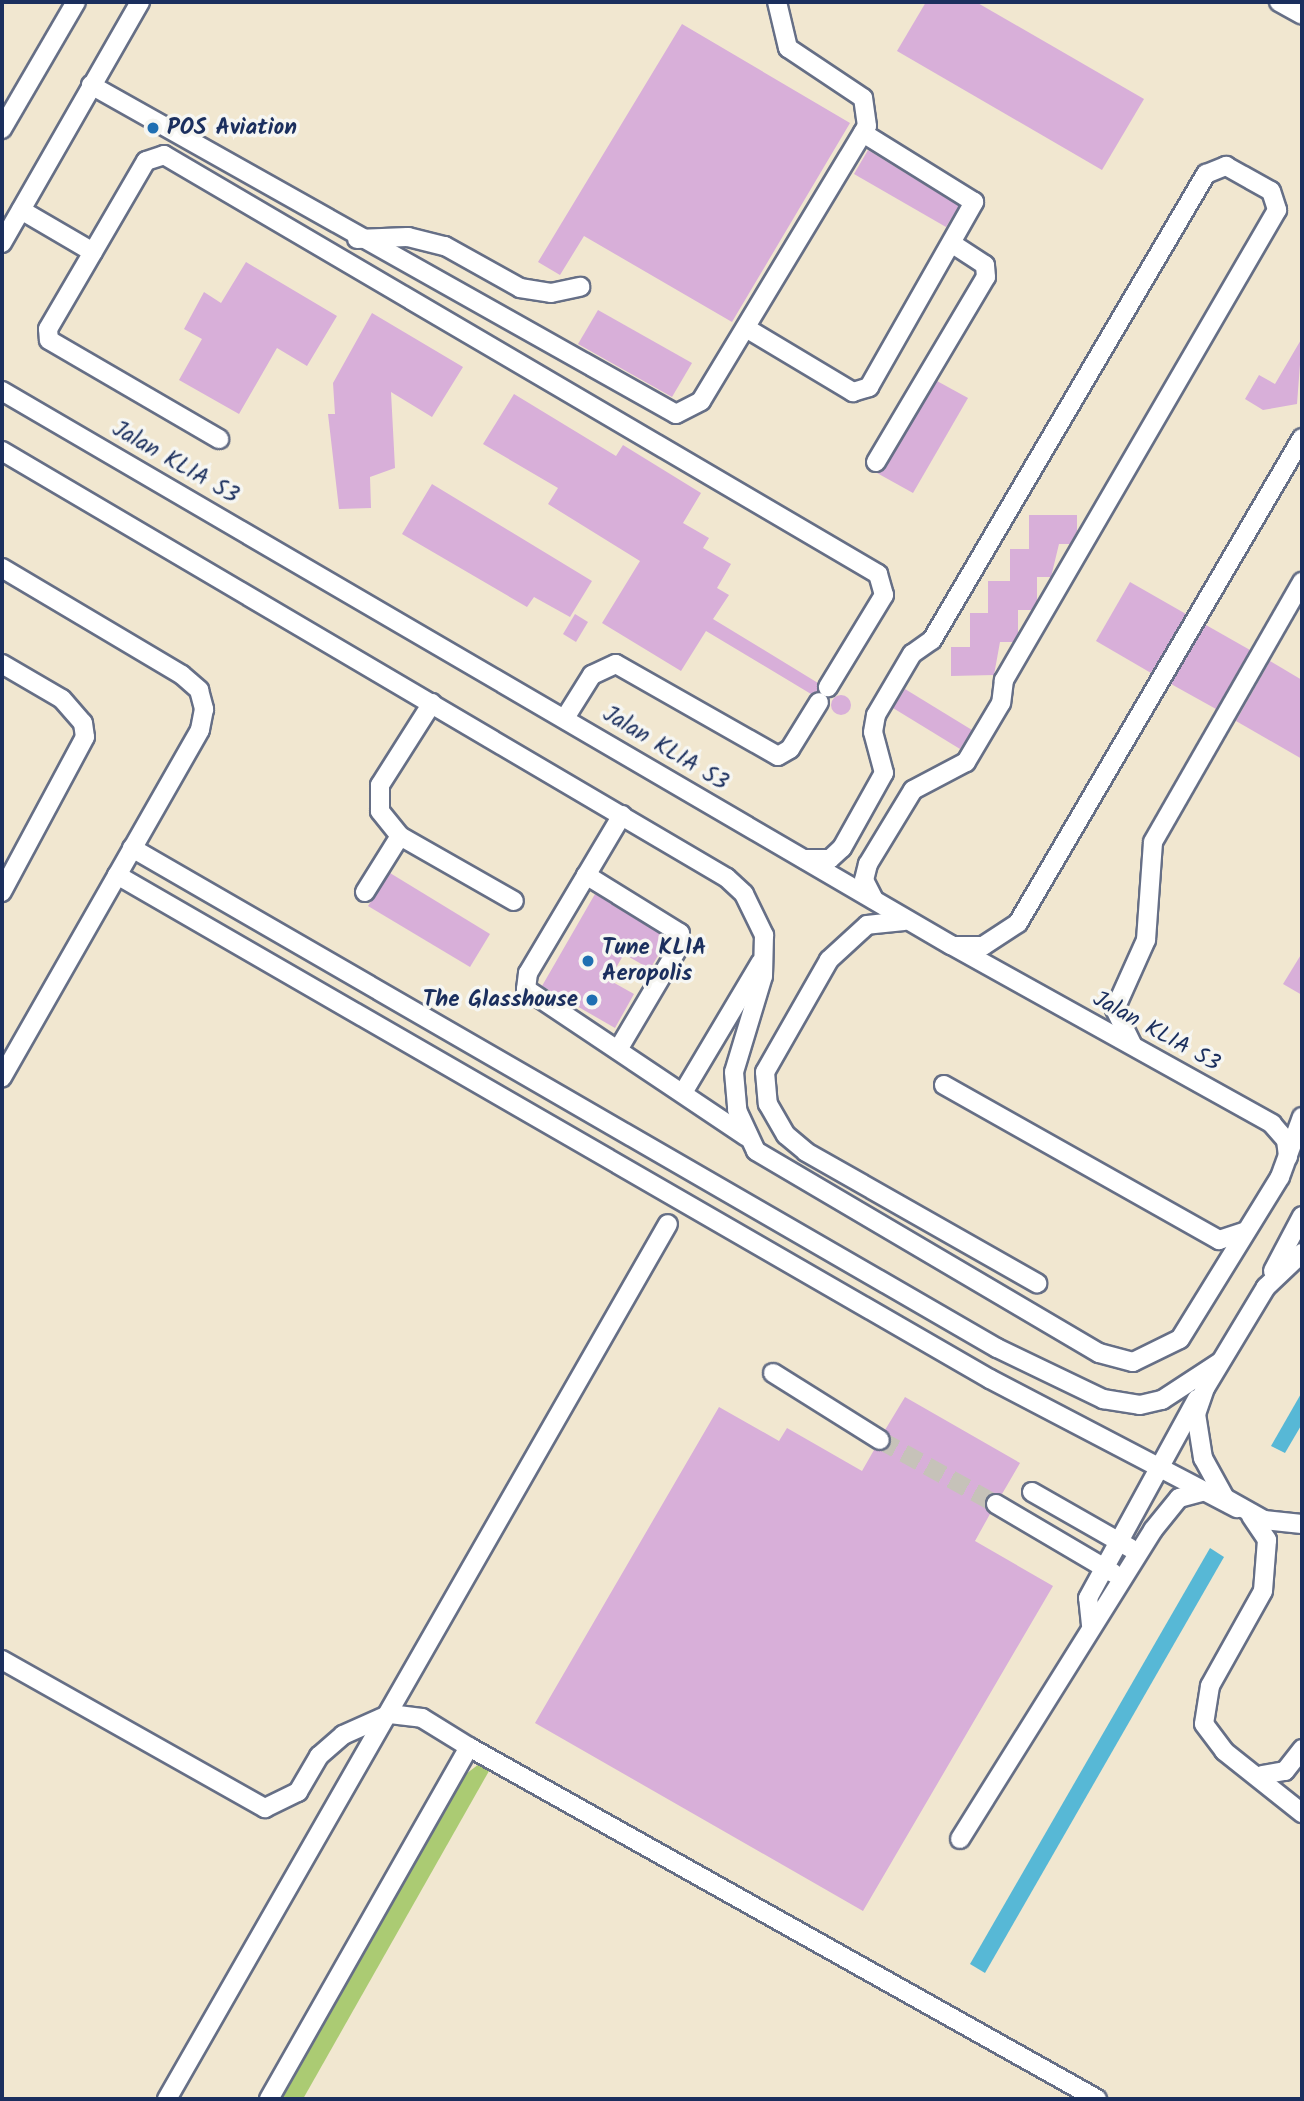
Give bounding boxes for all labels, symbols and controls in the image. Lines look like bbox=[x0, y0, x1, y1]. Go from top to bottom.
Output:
place label: POS Aviation bbox=[167, 114, 297, 142]
marker: POS Aviation bbox=[145, 120, 161, 136]
street label: Jalan KLIA S3 bbox=[107, 416, 243, 510]
street label: Jalan KLIA S3 bbox=[597, 701, 733, 797]
place label: Tune KLIA Aeropolis bbox=[602, 934, 707, 988]
marker: Tune KLIA Aeropolis bbox=[580, 953, 596, 969]
place label: The Glasshouse bbox=[423, 986, 578, 1014]
street label: Jalan KLIA S3 bbox=[1088, 986, 1224, 1078]
marker: The Glasshouse bbox=[584, 992, 600, 1008]

